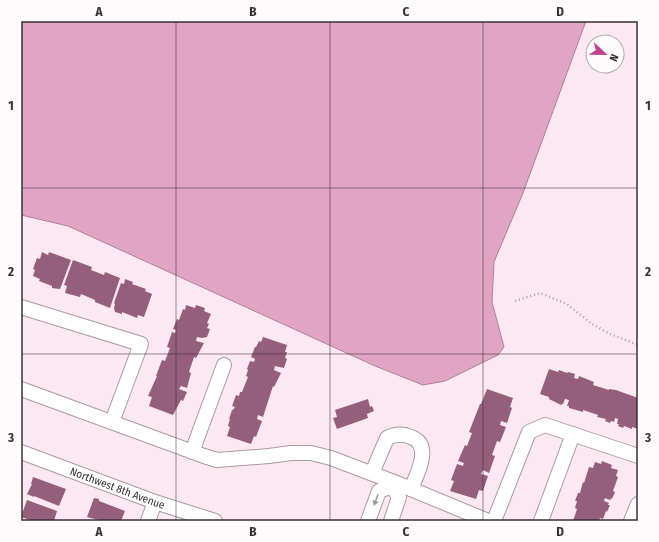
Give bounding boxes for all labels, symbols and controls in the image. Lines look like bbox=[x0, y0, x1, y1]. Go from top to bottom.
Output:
text: A bbox=[94, 4, 103, 19]
text: B bbox=[249, 4, 257, 19]
text: C bbox=[403, 4, 410, 19]
text: D bbox=[556, 4, 564, 19]
north arrow bbox=[585, 34, 625, 74]
text: N bbox=[607, 52, 621, 63]
text: 1 bbox=[8, 98, 14, 113]
text: 1 bbox=[645, 98, 651, 113]
text: 2 bbox=[7, 264, 14, 279]
text: 2 bbox=[644, 264, 651, 279]
text: 3 bbox=[7, 430, 14, 445]
text: 3 bbox=[644, 430, 651, 445]
street label: Northwest 8th Avenue bbox=[68, 464, 166, 511]
one-way arrow bbox=[372, 494, 378, 506]
text: A bbox=[94, 524, 103, 539]
text: B bbox=[249, 524, 257, 539]
text: C bbox=[403, 524, 410, 539]
text: D bbox=[556, 524, 564, 539]

